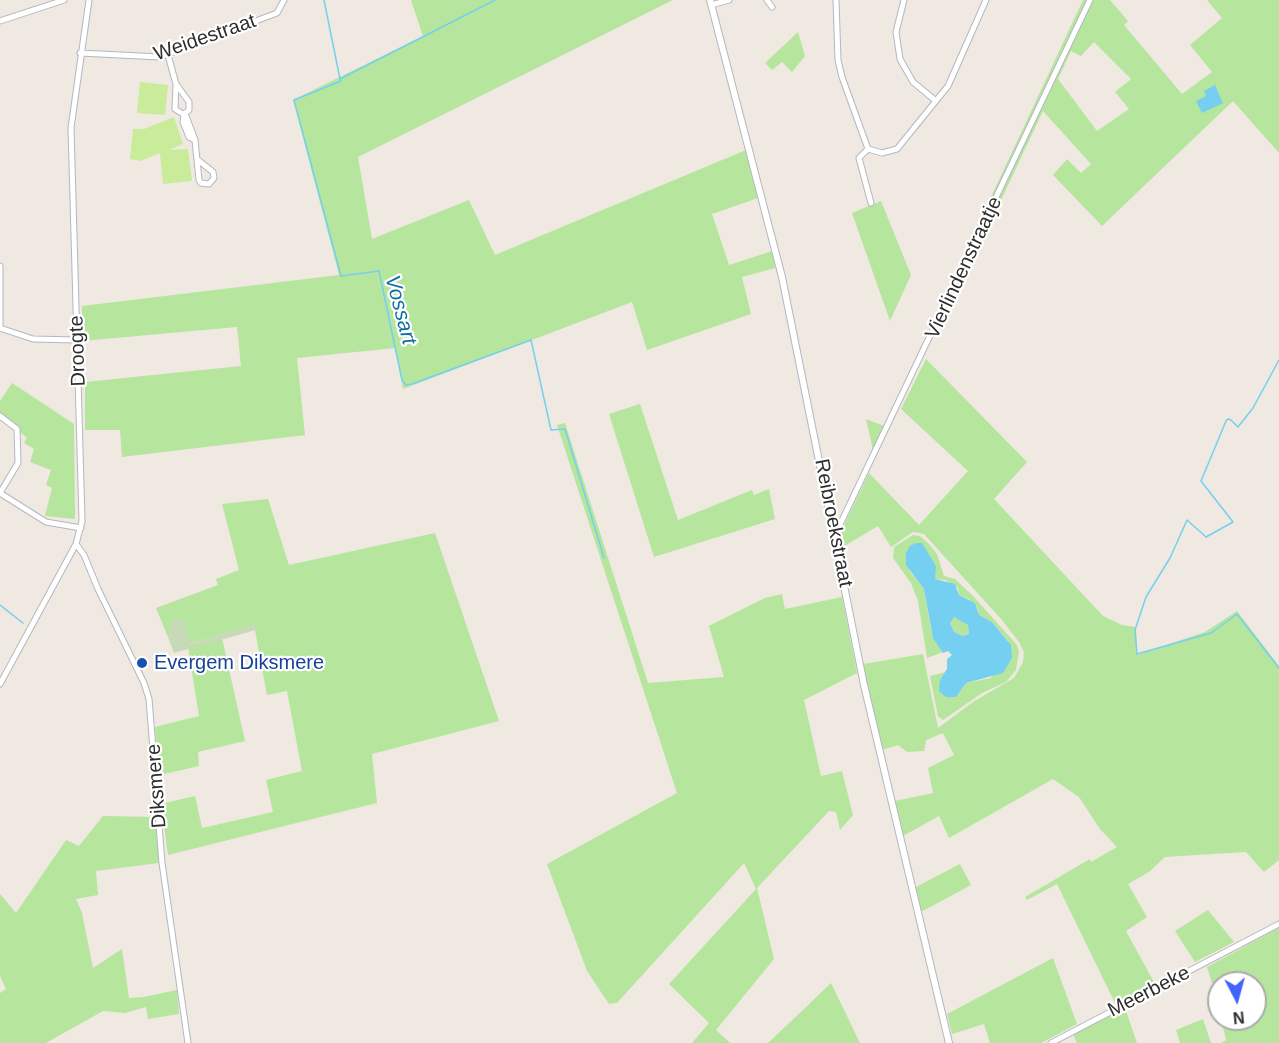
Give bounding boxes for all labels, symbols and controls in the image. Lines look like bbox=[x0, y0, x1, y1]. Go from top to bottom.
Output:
street label: Weidestraat bbox=[151, 9, 259, 67]
street label: Vierlindenstraatje bbox=[921, 193, 1007, 343]
water label: Vossart bbox=[379, 273, 421, 347]
street label: Droogte bbox=[65, 315, 91, 387]
street label: Reibroekstraat bbox=[809, 457, 857, 589]
place label: Evergem Diksmere bbox=[154, 651, 324, 675]
marker: Evergem Diksmere bbox=[135, 656, 149, 670]
street label: Diksmere bbox=[142, 743, 172, 829]
street label: Meerbeke bbox=[1104, 961, 1194, 1023]
north arrow bbox=[1207, 971, 1267, 1031]
text: N bbox=[1232, 1008, 1245, 1026]

